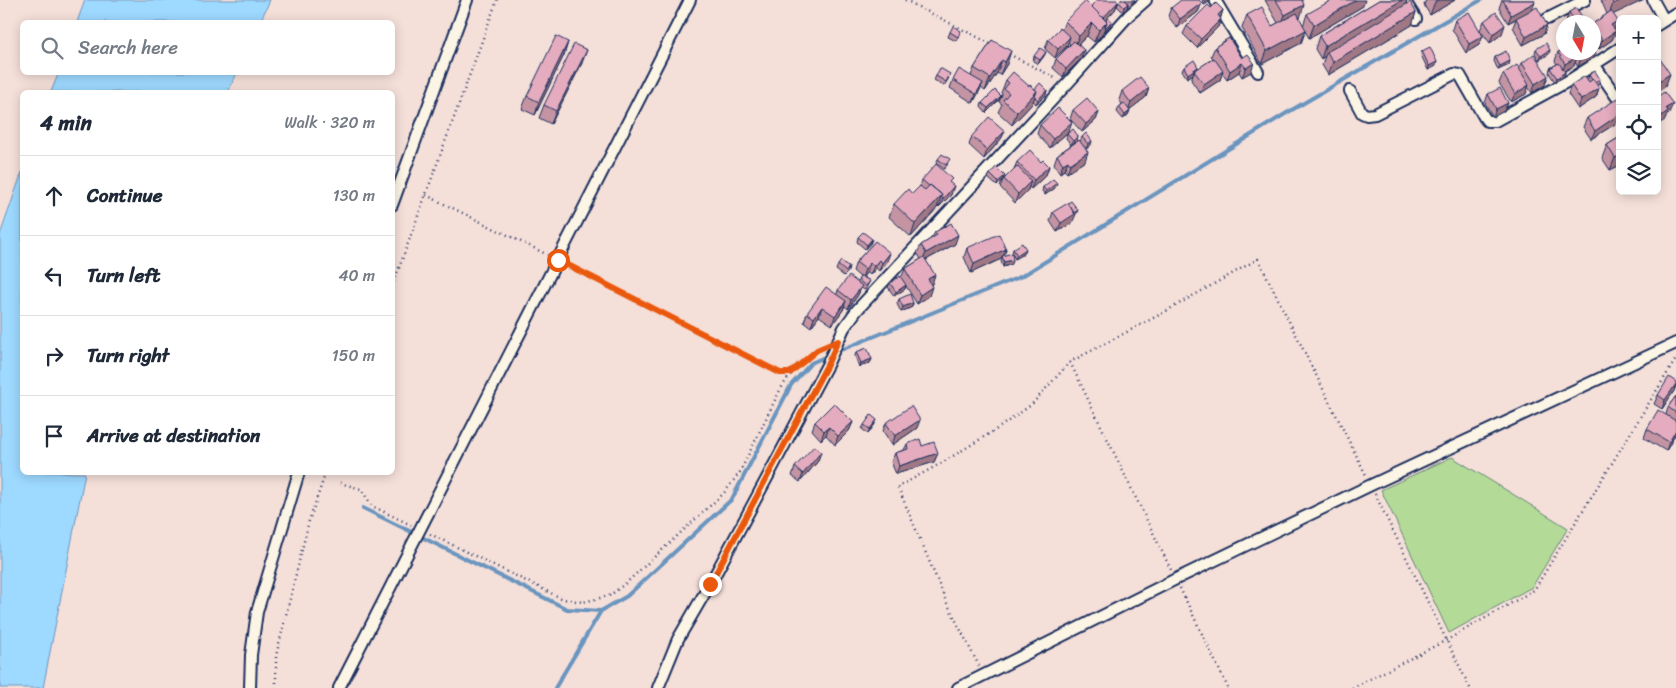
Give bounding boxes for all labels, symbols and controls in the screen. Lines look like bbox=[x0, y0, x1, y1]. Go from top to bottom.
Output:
north arrow bbox=[1556, 15, 1601, 60]
map controls bbox=[1616, 15, 1661, 195]
button: + bbox=[1616, 15, 1661, 60]
search box bbox=[20, 20, 395, 75]
text: Search here bbox=[78, 31, 178, 64]
icon: search bbox=[38, 34, 66, 62]
button: − bbox=[1616, 60, 1661, 105]
text: 4 min bbox=[40, 104, 92, 142]
button: locate bbox=[1616, 105, 1661, 150]
text: Walk · 320 m bbox=[284, 108, 375, 137]
button: layers bbox=[1616, 150, 1661, 195]
text: Continue bbox=[87, 179, 163, 212]
text: 130 m bbox=[333, 181, 375, 210]
icon: ahead bbox=[40, 182, 68, 210]
route start bbox=[547, 249, 570, 272]
text: Turn left bbox=[87, 259, 160, 292]
text: 40 m bbox=[338, 261, 375, 290]
icon: left bbox=[40, 262, 68, 290]
text: Turn right bbox=[87, 339, 169, 372]
text: 150 m bbox=[332, 341, 375, 370]
icon: right bbox=[40, 342, 68, 370]
text: Arrive at destination bbox=[87, 419, 260, 452]
icon: arrive bbox=[40, 422, 68, 450]
route end bbox=[699, 573, 722, 596]

